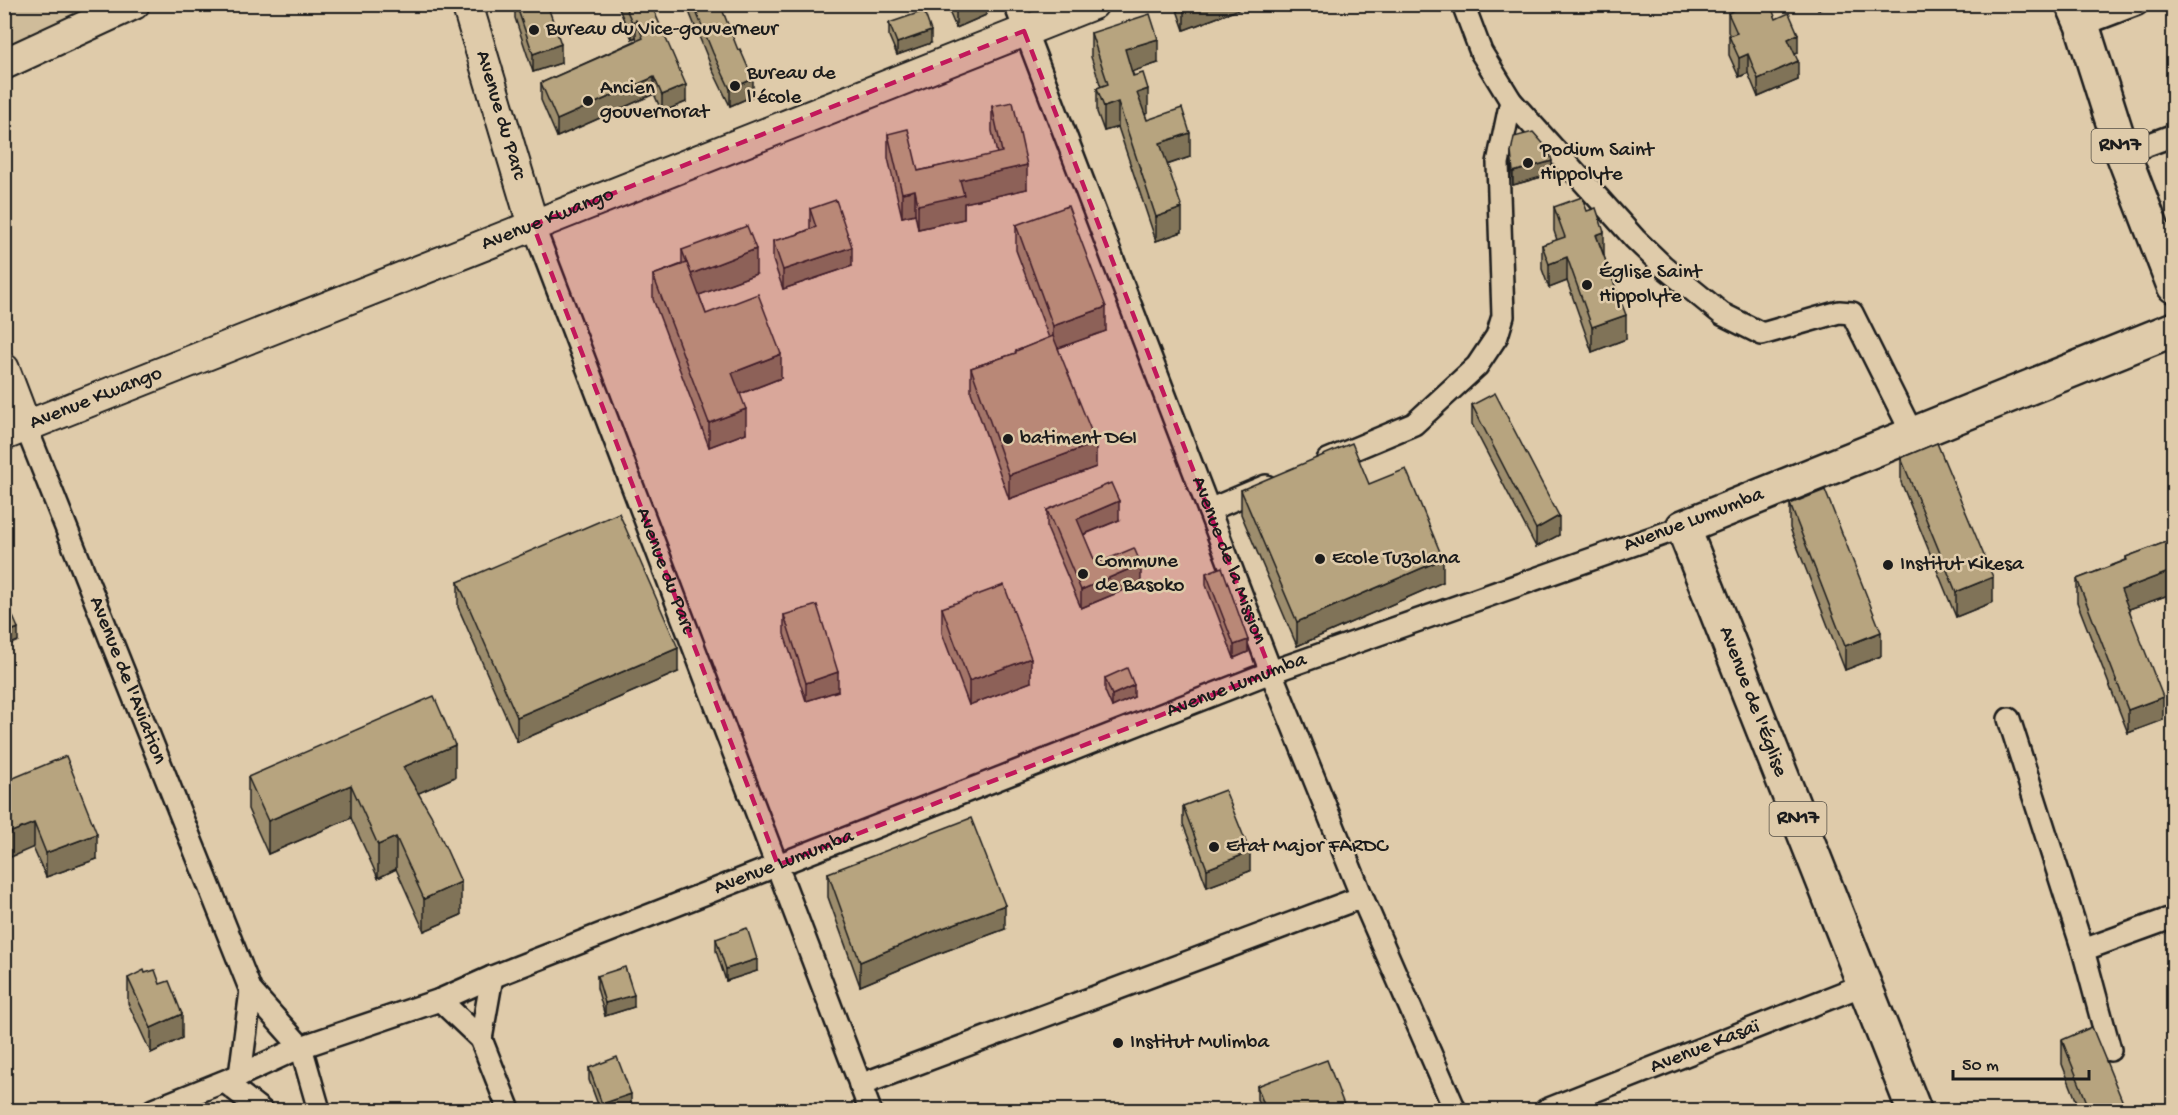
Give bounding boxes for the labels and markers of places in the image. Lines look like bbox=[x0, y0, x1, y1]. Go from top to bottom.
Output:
place label: Bureau du Vice-gouverneur bbox=[545, 18, 779, 43]
marker: Bureau du Vice-gouverneur bbox=[527, 23, 541, 37]
place label: Bureau de l'école bbox=[746, 62, 837, 111]
place label: Ancien gouvernorat bbox=[600, 77, 711, 126]
marker: Bureau de l'école bbox=[728, 79, 742, 93]
marker: Ancien gouvernorat bbox=[581, 94, 595, 108]
place label: Podium Saint Hippolyte bbox=[1539, 139, 1656, 188]
marker: Podium Saint Hippolyte bbox=[1521, 156, 1535, 170]
place label: Église Saint Hippolyte bbox=[1599, 261, 1704, 310]
marker: Église Saint Hippolyte bbox=[1580, 278, 1594, 292]
place label: batiment DGI bbox=[1020, 427, 1137, 452]
marker: batiment DGI bbox=[1001, 432, 1015, 446]
place label: Ecole Tuzolana bbox=[1332, 547, 1461, 572]
place label: Commune de Basoko bbox=[1095, 550, 1185, 599]
marker: Ecole Tuzolana bbox=[1313, 552, 1327, 566]
place label: Institut Kikesa bbox=[1900, 553, 2025, 578]
marker: Institut Kikesa bbox=[1881, 558, 1895, 572]
marker: Commune de Basoko bbox=[1076, 567, 1090, 581]
place label: Etat Major FARDC bbox=[1226, 835, 1389, 860]
marker: Etat Major FARDC bbox=[1207, 840, 1221, 854]
place label: Institut Mulimba bbox=[1130, 1031, 1270, 1056]
marker: Institut Mulimba bbox=[1111, 1036, 1125, 1050]

